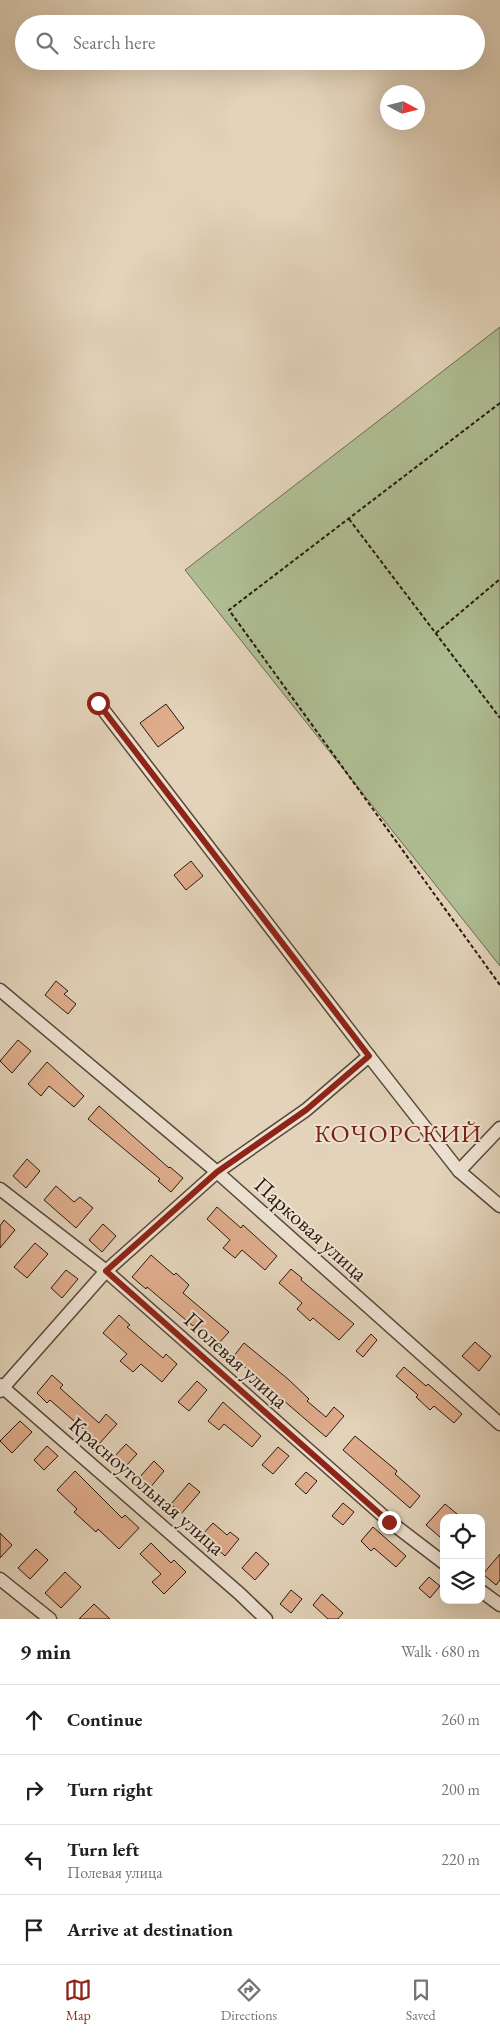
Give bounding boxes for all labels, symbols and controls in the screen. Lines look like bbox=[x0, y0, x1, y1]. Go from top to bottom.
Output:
search box bbox=[15, 15, 485, 70]
icon: search bbox=[33, 29, 61, 57]
text: Search here bbox=[73, 30, 155, 55]
north arrow bbox=[380, 85, 425, 130]
route start bbox=[87, 692, 110, 715]
district label: КОЧОРСКИЙ bbox=[314, 1117, 482, 1149]
street label: Парковая улица bbox=[248, 1170, 374, 1288]
street label: Полевая улица bbox=[177, 1305, 295, 1415]
street label: Красноугольная улица bbox=[63, 1410, 231, 1562]
route end bbox=[378, 1511, 401, 1534]
map controls bbox=[440, 1514, 485, 1604]
button: locate bbox=[440, 1514, 485, 1559]
button: layers bbox=[440, 1559, 485, 1604]
text: 9 min bbox=[20, 1638, 71, 1665]
text: Walk · 680 m bbox=[401, 1641, 480, 1662]
icon: ahead bbox=[20, 1706, 48, 1734]
text: Continue bbox=[67, 1707, 142, 1732]
text: 260 m bbox=[441, 1709, 480, 1730]
icon: right bbox=[20, 1776, 48, 1804]
text: Turn right bbox=[67, 1777, 153, 1802]
text: 200 m bbox=[441, 1779, 480, 1800]
text: Turn left bbox=[67, 1837, 139, 1862]
icon: left bbox=[20, 1846, 48, 1874]
text: 220 m bbox=[441, 1849, 480, 1870]
text: Полевая улица bbox=[67, 1862, 163, 1883]
icon: arrive bbox=[20, 1916, 48, 1944]
text: Arrive at destination bbox=[67, 1917, 233, 1942]
tab: Map bbox=[64, 1976, 92, 2024]
tab: Directions bbox=[221, 1976, 277, 2024]
tab: Saved bbox=[406, 1976, 436, 2024]

